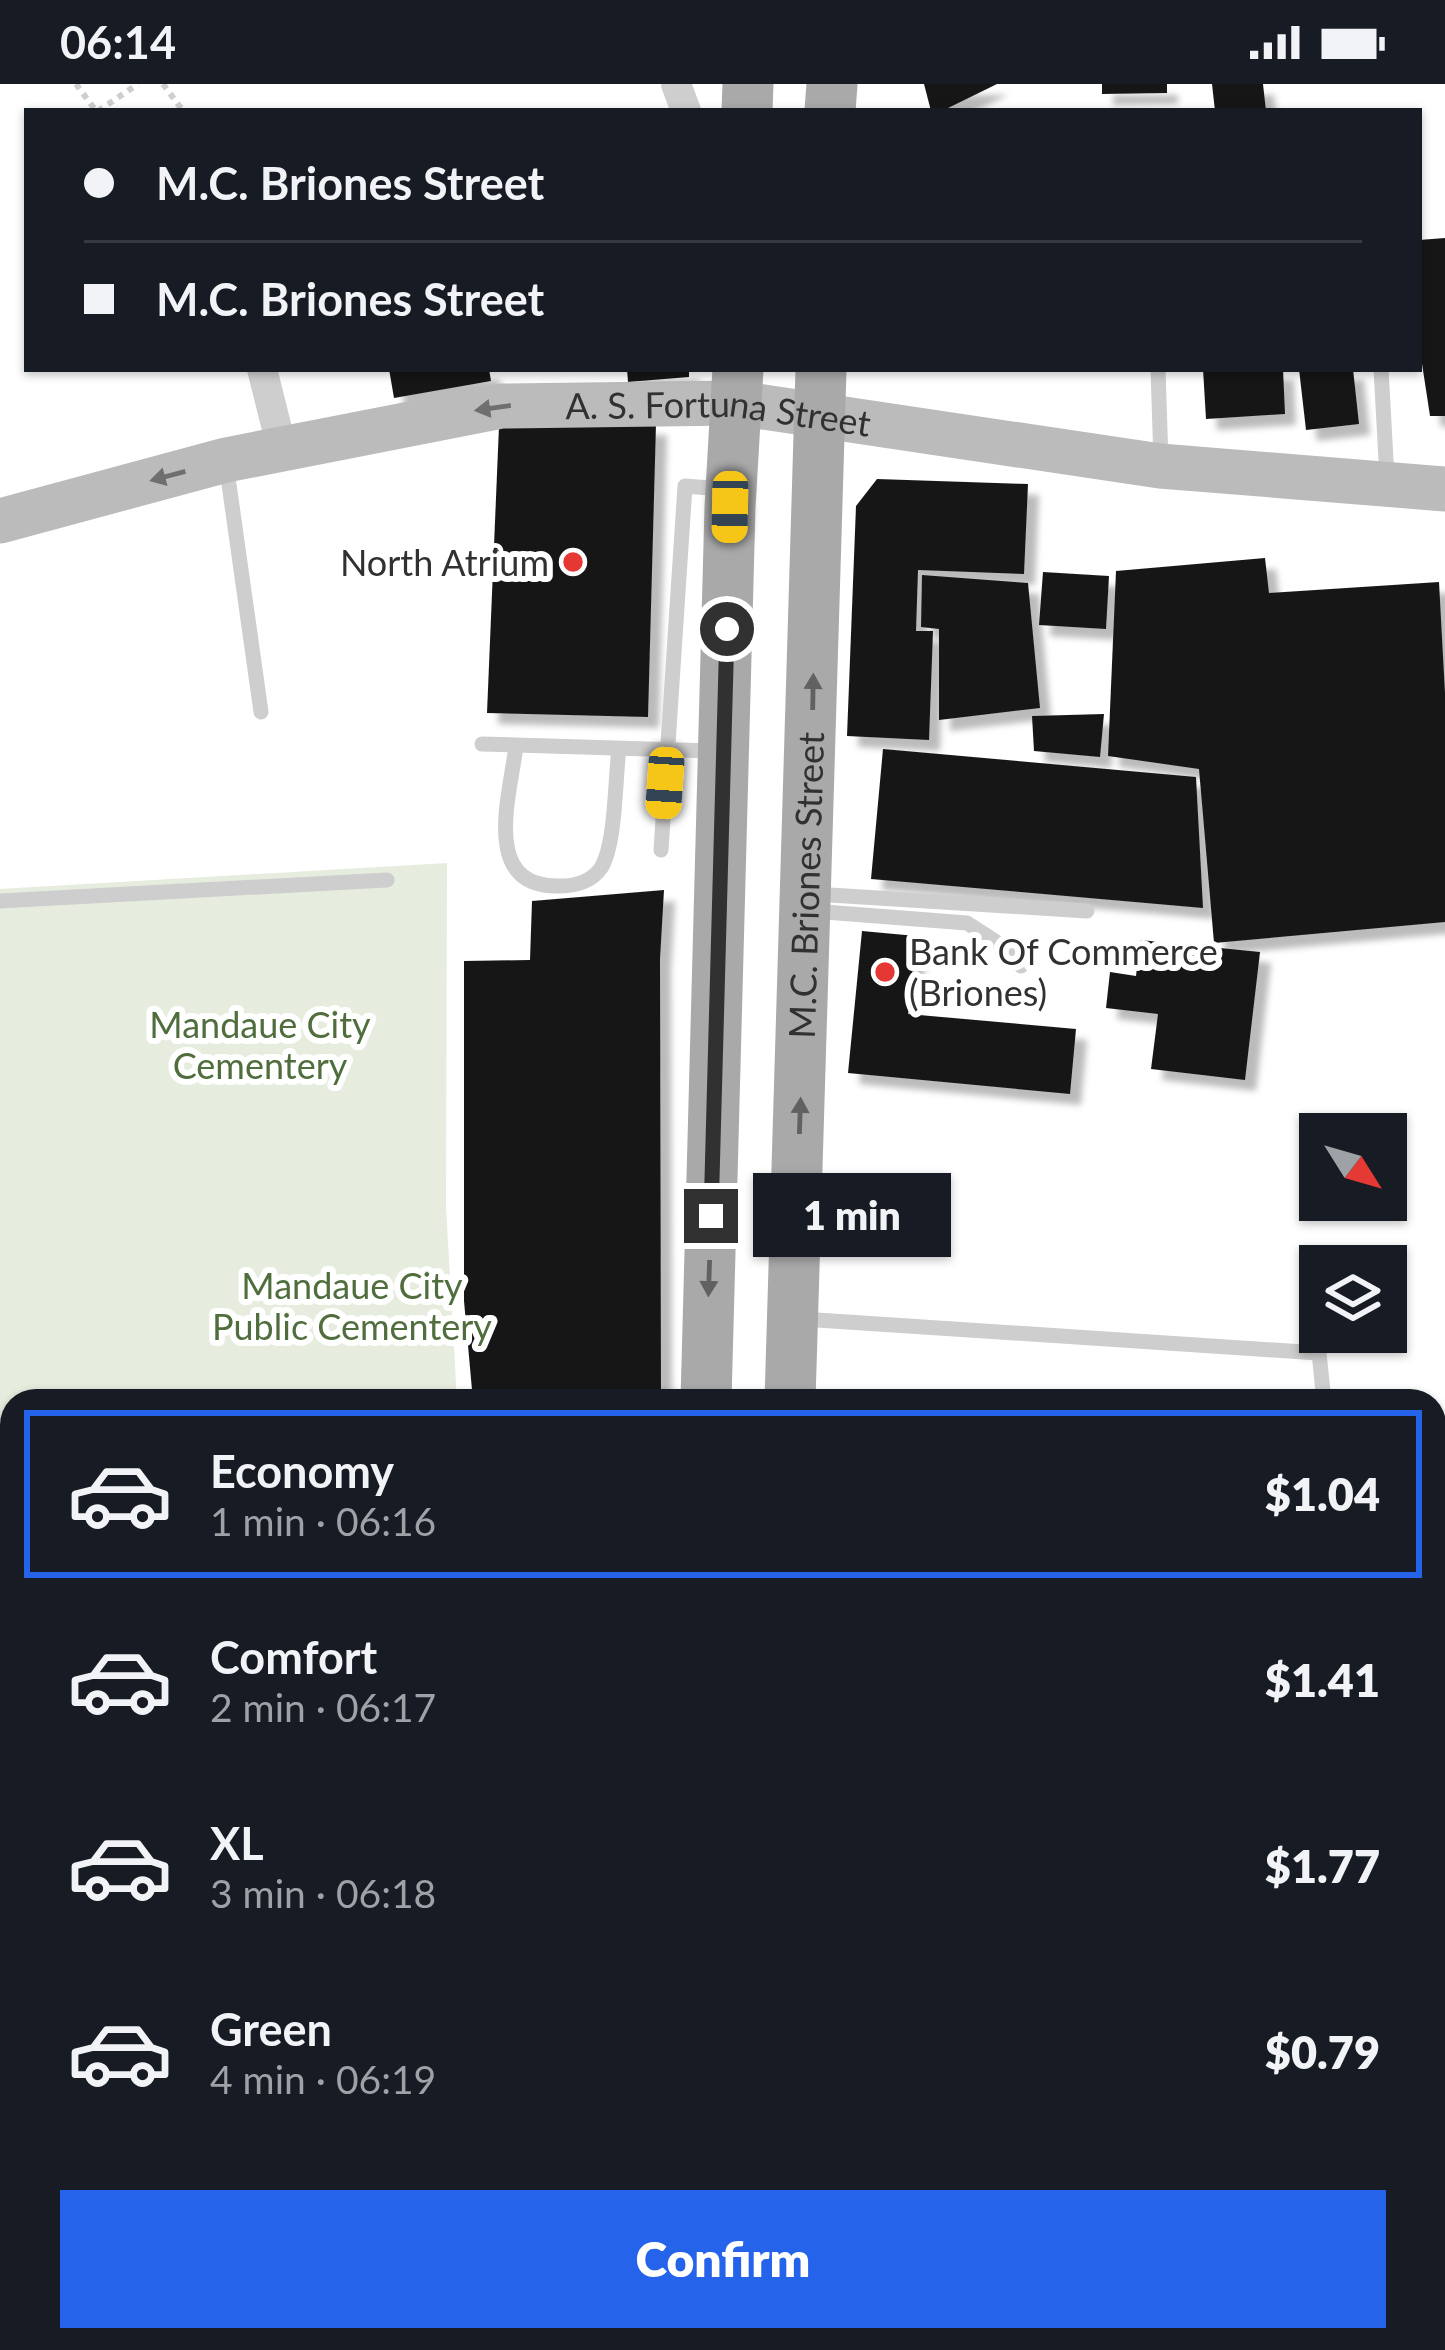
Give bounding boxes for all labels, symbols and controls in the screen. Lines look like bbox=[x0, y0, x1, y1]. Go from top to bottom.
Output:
text: 06:14 bbox=[60, 15, 176, 69]
text: M.C. Briones Street bbox=[156, 156, 544, 210]
text: M.C. Briones Street bbox=[156, 272, 544, 326]
street label: A. S. Fortuna Street bbox=[565, 380, 874, 445]
one-way arrow bbox=[474, 399, 511, 418]
one-way arrow bbox=[149, 467, 186, 486]
car bbox=[711, 471, 749, 543]
place label: North Atrium bbox=[340, 540, 549, 584]
marker: North Atrium bbox=[560, 549, 586, 575]
route start bbox=[700, 602, 754, 656]
one-way arrow bbox=[803, 672, 822, 710]
street label: M.C. Briones Street bbox=[779, 731, 832, 1039]
car bbox=[645, 746, 685, 820]
place label: Bank Of Commerce (Briones) bbox=[909, 929, 1218, 1014]
marker: Bank Of Commerce (Briones) bbox=[872, 959, 898, 985]
park label: Mandaue City Cementery bbox=[149, 1002, 371, 1087]
one-way arrow bbox=[790, 1096, 809, 1134]
north arrow bbox=[1299, 1113, 1407, 1221]
map controls bbox=[1299, 1113, 1407, 1353]
callout: 1 min bbox=[753, 1174, 951, 1258]
route end bbox=[684, 1189, 738, 1243]
text: 1 min bbox=[803, 1192, 901, 1238]
button: layers bbox=[1299, 1245, 1407, 1353]
one-way arrow bbox=[700, 1260, 719, 1298]
park label: Mandaue City Public Cementery bbox=[212, 1263, 492, 1348]
icon: car bbox=[66, 1440, 174, 1548]
text: Economy bbox=[210, 1444, 394, 1498]
text: $1.04 bbox=[1265, 1467, 1380, 1521]
text: 1 min · 06:16 bbox=[210, 1498, 436, 1544]
icon: car bbox=[66, 1626, 174, 1734]
text: Comfort bbox=[210, 1630, 377, 1684]
text: $1.41 bbox=[1265, 1653, 1380, 1707]
text: 2 min · 06:17 bbox=[210, 1684, 436, 1730]
icon: car bbox=[66, 1812, 174, 1920]
text: XL bbox=[210, 1816, 264, 1870]
text: $1.77 bbox=[1265, 1839, 1380, 1893]
text: 3 min · 06:18 bbox=[210, 1870, 436, 1916]
icon: car bbox=[66, 1998, 174, 2106]
text: Green bbox=[210, 2002, 332, 2056]
text: $0.79 bbox=[1265, 2025, 1380, 2079]
text: 4 min · 06:19 bbox=[210, 2056, 436, 2102]
button: Confirm bbox=[60, 2190, 1386, 2328]

